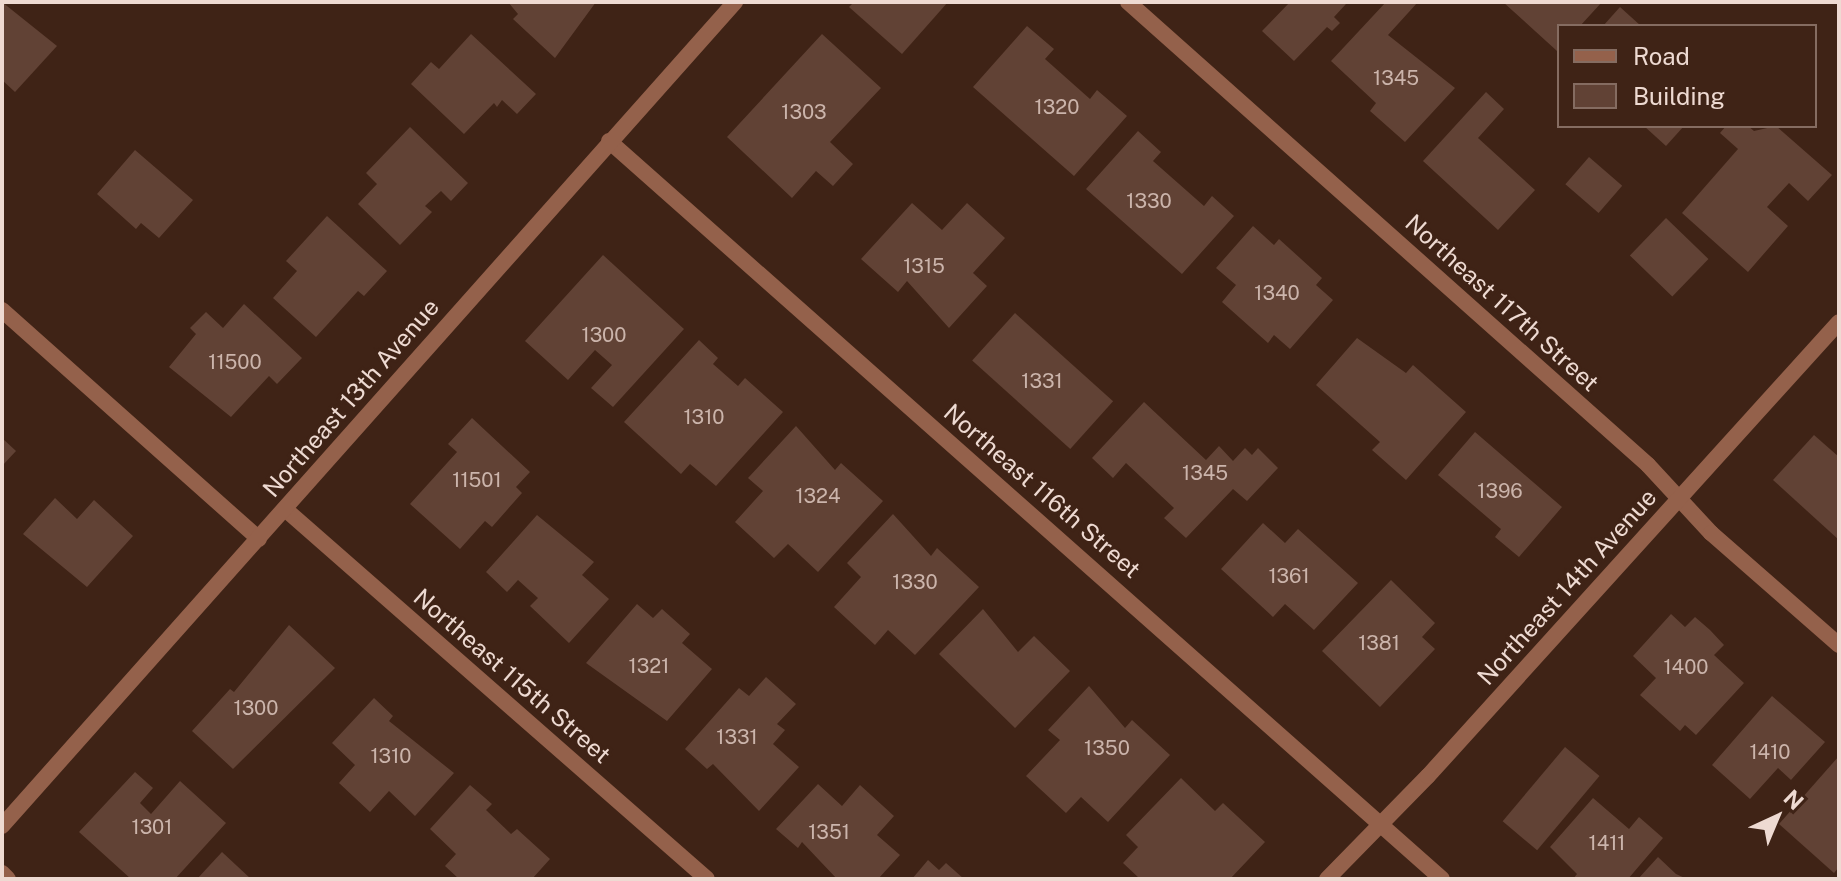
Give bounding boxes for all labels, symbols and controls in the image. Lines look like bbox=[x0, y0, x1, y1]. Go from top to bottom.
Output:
legend bbox=[1557, 24, 1817, 128]
text: Road bbox=[1633, 42, 1690, 70]
house number: 1345 bbox=[1373, 66, 1419, 90]
text: Building bbox=[1633, 82, 1725, 110]
house number: 1320 bbox=[1035, 95, 1079, 119]
house number: 1303 bbox=[781, 100, 827, 124]
house number: 1330 bbox=[1126, 189, 1172, 213]
street label: Northeast 117th Street bbox=[1399, 209, 1605, 397]
house number: 1315 bbox=[903, 254, 945, 278]
house number: 1340 bbox=[1254, 281, 1300, 305]
street label: Northeast 13th Avenue bbox=[257, 293, 445, 503]
house number: 1300 bbox=[582, 323, 626, 347]
house number: 11500 bbox=[208, 350, 262, 374]
house number: 1331 bbox=[1021, 369, 1063, 393]
street label: Northeast 116th Street bbox=[938, 398, 1146, 584]
house number: 1310 bbox=[683, 405, 725, 429]
house number: 1345 bbox=[1182, 461, 1228, 485]
house number: 11501 bbox=[452, 468, 502, 492]
house number: 1396 bbox=[1477, 479, 1523, 503]
street label: Northeast 14th Avenue bbox=[1471, 483, 1663, 691]
house number: 1324 bbox=[795, 484, 841, 508]
house number: 1361 bbox=[1268, 564, 1310, 588]
house number: 1330 bbox=[892, 570, 938, 594]
street label: Northeast 115th Street bbox=[408, 583, 616, 769]
house number: 1381 bbox=[1358, 631, 1400, 655]
house number: 1321 bbox=[629, 654, 669, 678]
house number: 1400 bbox=[1663, 655, 1709, 679]
house number: 1300 bbox=[234, 696, 278, 720]
house number: 1331 bbox=[716, 725, 758, 749]
house number: 1350 bbox=[1084, 736, 1130, 760]
house number: 1410 bbox=[1749, 740, 1791, 764]
house number: 1310 bbox=[370, 744, 412, 768]
north arrow bbox=[1737, 777, 1817, 857]
text: N bbox=[1778, 784, 1809, 815]
house number: 1301 bbox=[132, 815, 172, 839]
house number: 1351 bbox=[808, 820, 850, 844]
house number: 1411 bbox=[1589, 831, 1625, 855]

